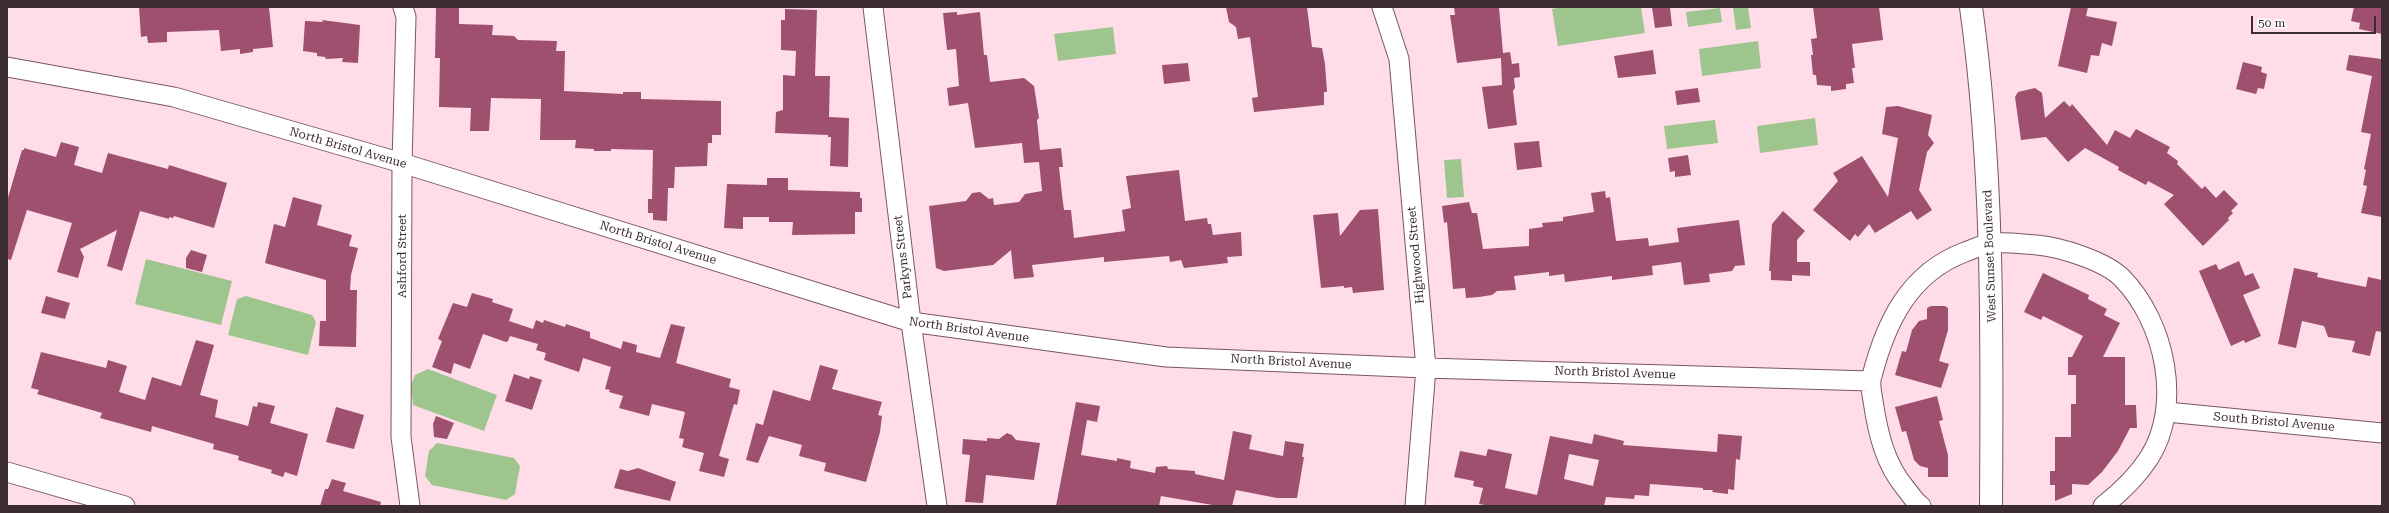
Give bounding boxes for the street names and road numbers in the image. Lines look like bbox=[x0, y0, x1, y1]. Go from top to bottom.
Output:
street label: North Bristol Avenue bbox=[288, 124, 408, 172]
street label: West Sunset Boulevard bbox=[1980, 189, 2000, 323]
street label: Highwood Street bbox=[1405, 206, 1427, 304]
street label: Ashford Street bbox=[395, 214, 409, 298]
street label: Parkyns Street bbox=[891, 214, 915, 300]
street label: North Bristol Avenue bbox=[598, 218, 718, 268]
street label: North Bristol Avenue bbox=[908, 314, 1030, 346]
street label: North Bristol Avenue bbox=[1230, 352, 1352, 372]
street label: North Bristol Avenue bbox=[1554, 364, 1676, 382]
street label: South Bristol Avenue bbox=[2213, 410, 2335, 434]

